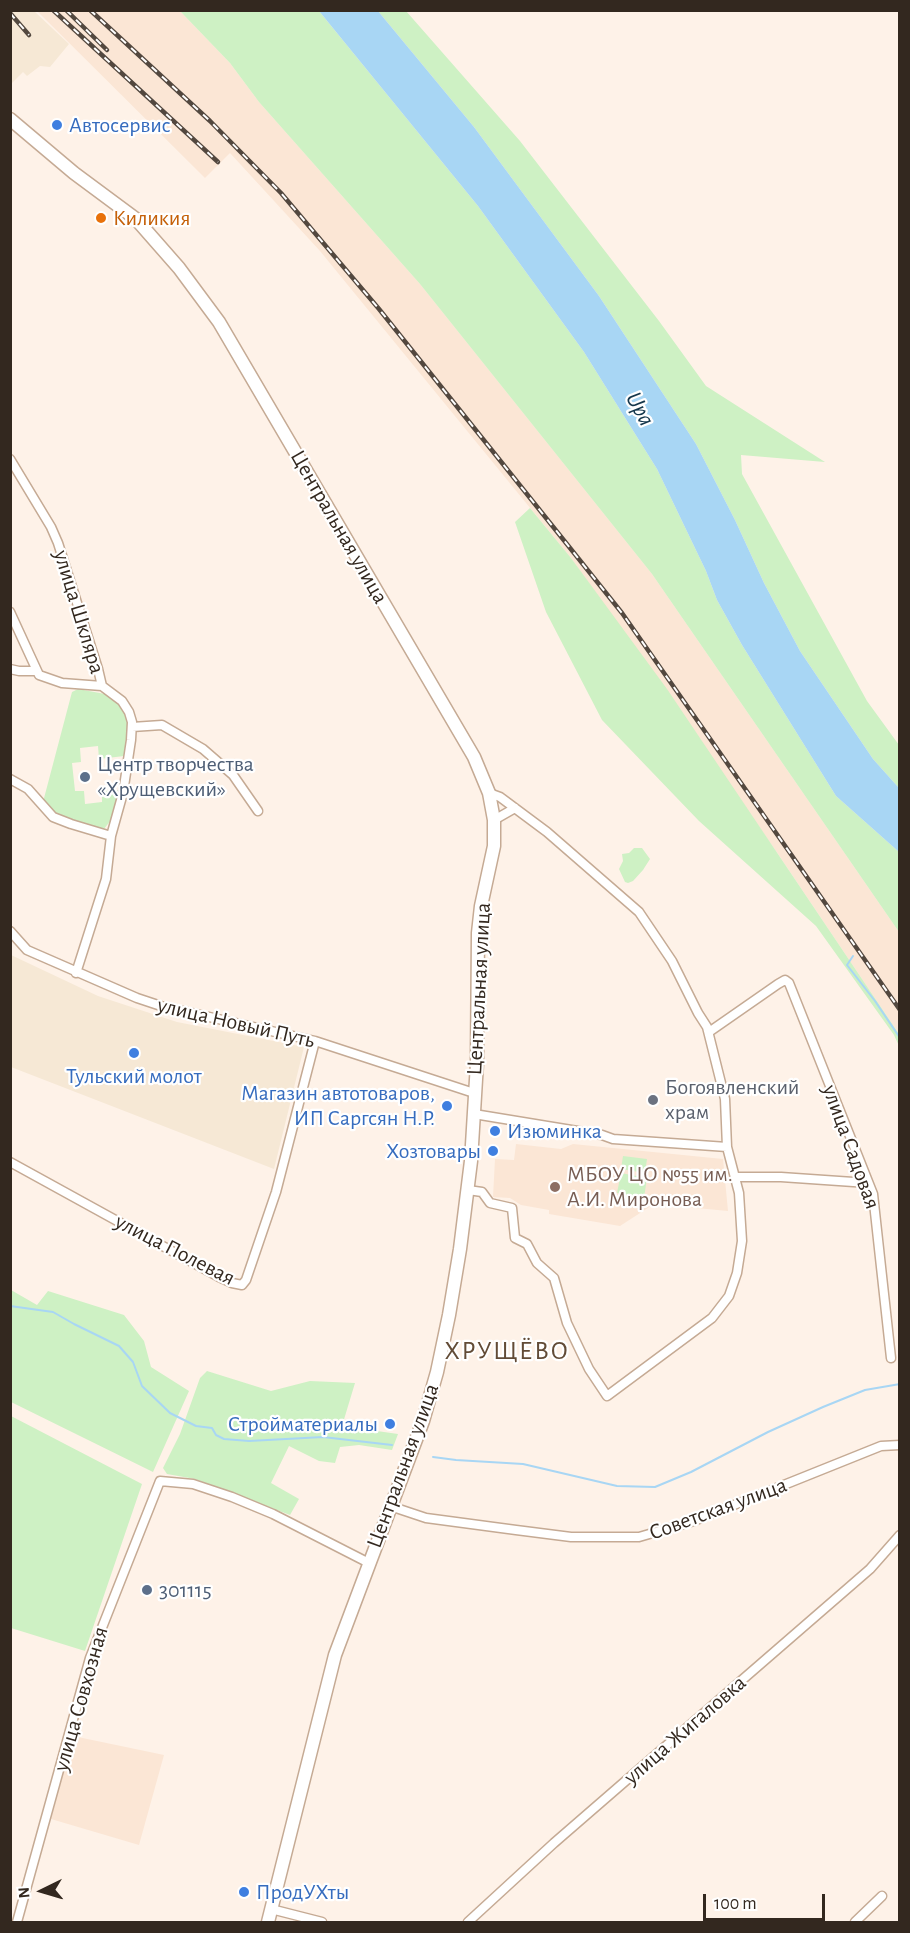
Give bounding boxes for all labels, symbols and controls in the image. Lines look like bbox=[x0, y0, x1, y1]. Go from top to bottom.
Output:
place label: Автосервис bbox=[69, 112, 171, 138]
marker: Автосервис bbox=[50, 118, 64, 132]
place label: Киликия bbox=[113, 205, 191, 231]
marker: Киликия bbox=[94, 211, 108, 225]
water label: Upa bbox=[619, 387, 661, 431]
street label: Центральная улица bbox=[284, 445, 394, 609]
street label: улица Шкляра bbox=[48, 547, 110, 677]
place label: Центр творчества «Хрущевский» bbox=[97, 751, 254, 802]
marker: Центр творчества «Хрущевский» bbox=[78, 770, 92, 784]
street label: Центральная улица bbox=[461, 902, 497, 1076]
street label: улица Новый Путь bbox=[155, 992, 317, 1054]
marker: Тульский молот bbox=[127, 1046, 141, 1060]
place label: Тульский молот bbox=[66, 1063, 202, 1089]
place label: Богоявленский храм bbox=[665, 1074, 799, 1126]
place label: Магазин автотоваров, ИП Саргсян Н.Р. bbox=[241, 1080, 435, 1132]
street label: улица Садовая bbox=[816, 1081, 886, 1213]
marker: Богоявленский храм bbox=[646, 1093, 660, 1107]
marker: Магазин автотоваров, ИП Саргсян Н.Р. bbox=[440, 1099, 454, 1113]
place label: Изюминка bbox=[507, 1118, 602, 1144]
marker: Изюминка bbox=[488, 1124, 502, 1138]
place label: Хозтовары bbox=[386, 1138, 481, 1164]
marker: Хозтовары bbox=[486, 1144, 500, 1158]
place label: МБОУ ЦО №55 им. А.И. Миронова bbox=[567, 1161, 733, 1212]
marker: МБОУ ЦО №55 им. А.И. Миронова bbox=[548, 1180, 562, 1194]
street label: улица Полевая bbox=[111, 1208, 239, 1292]
district label: ХРУЩЁВО bbox=[445, 1335, 569, 1367]
street label: Центральная улица bbox=[361, 1380, 445, 1552]
place label: Стройматериалы bbox=[228, 1411, 378, 1437]
marker: Стройматериалы bbox=[383, 1417, 397, 1431]
street label: Советская улица bbox=[645, 1472, 791, 1546]
place label: 301115 bbox=[159, 1577, 212, 1603]
marker: 301115 bbox=[140, 1583, 154, 1597]
street label: улица Совхозная bbox=[48, 1624, 114, 1774]
street label: улица Жигаловка bbox=[618, 1670, 752, 1790]
north arrow bbox=[12, 1861, 72, 1921]
place label: ПродУХты bbox=[256, 1879, 349, 1905]
scale bar bbox=[706, 1882, 828, 1920]
marker: ПродУХты bbox=[237, 1885, 251, 1899]
text: N bbox=[16, 1886, 33, 1899]
text: 100 m bbox=[714, 1895, 757, 1913]

